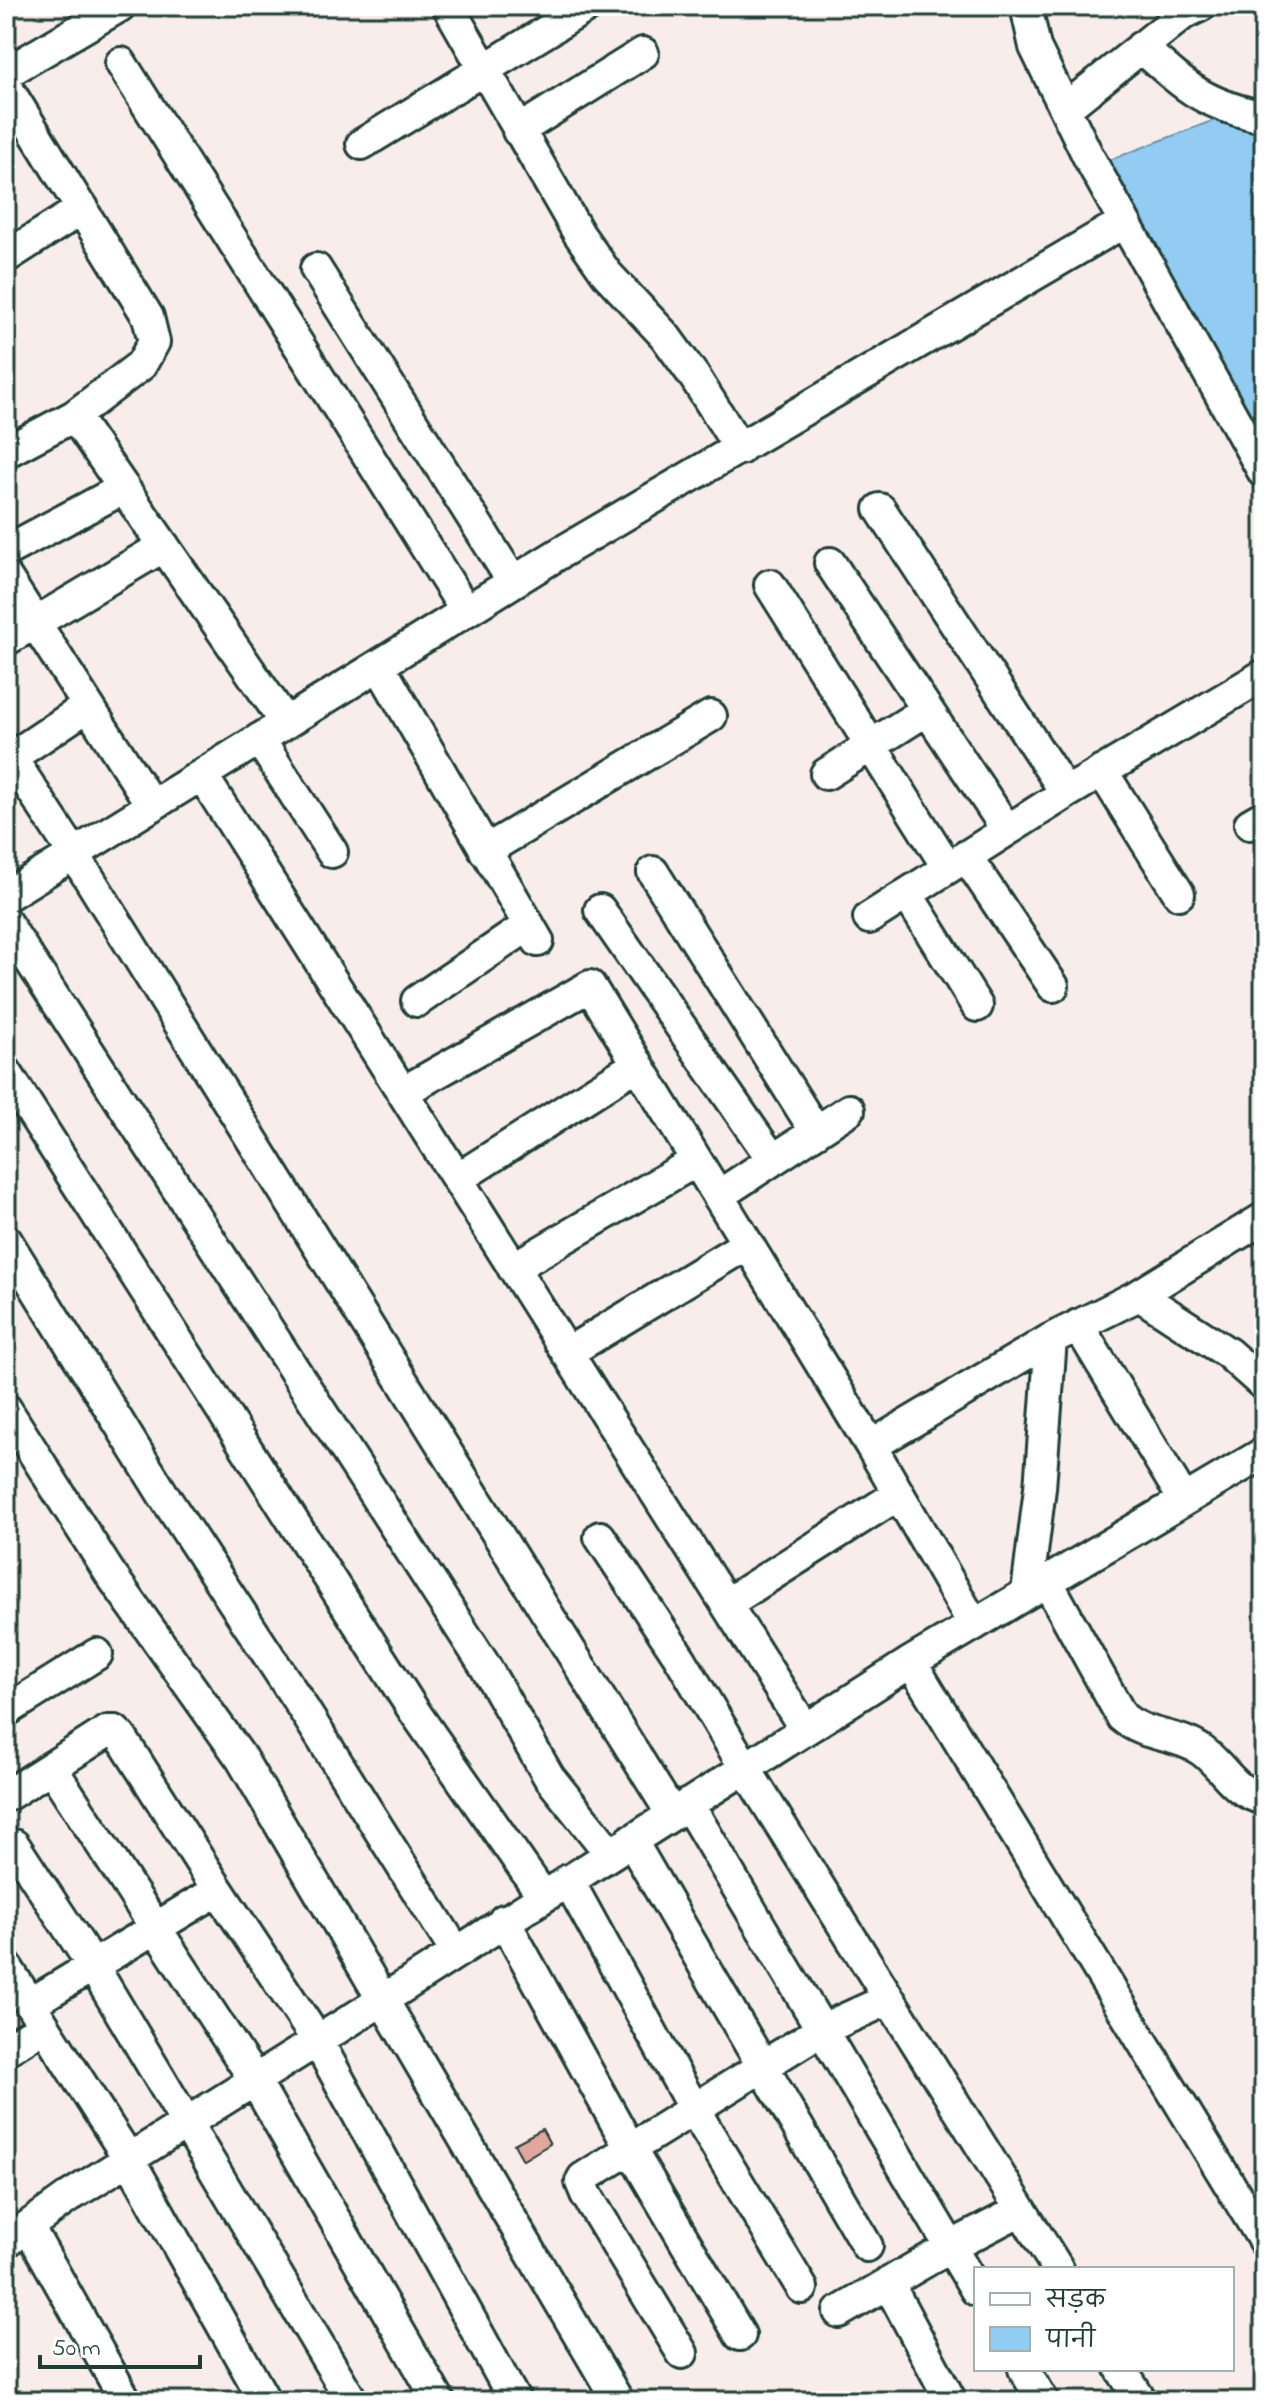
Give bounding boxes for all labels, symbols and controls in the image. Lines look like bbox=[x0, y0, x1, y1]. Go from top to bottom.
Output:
legend bbox=[974, 2267, 1234, 2371]
text: सड़क bbox=[1044, 2284, 1107, 2319]
scale bar bbox=[40, 2319, 200, 2369]
text: पानी bbox=[1044, 2321, 1097, 2359]
text: 50 m bbox=[52, 2332, 101, 2367]

